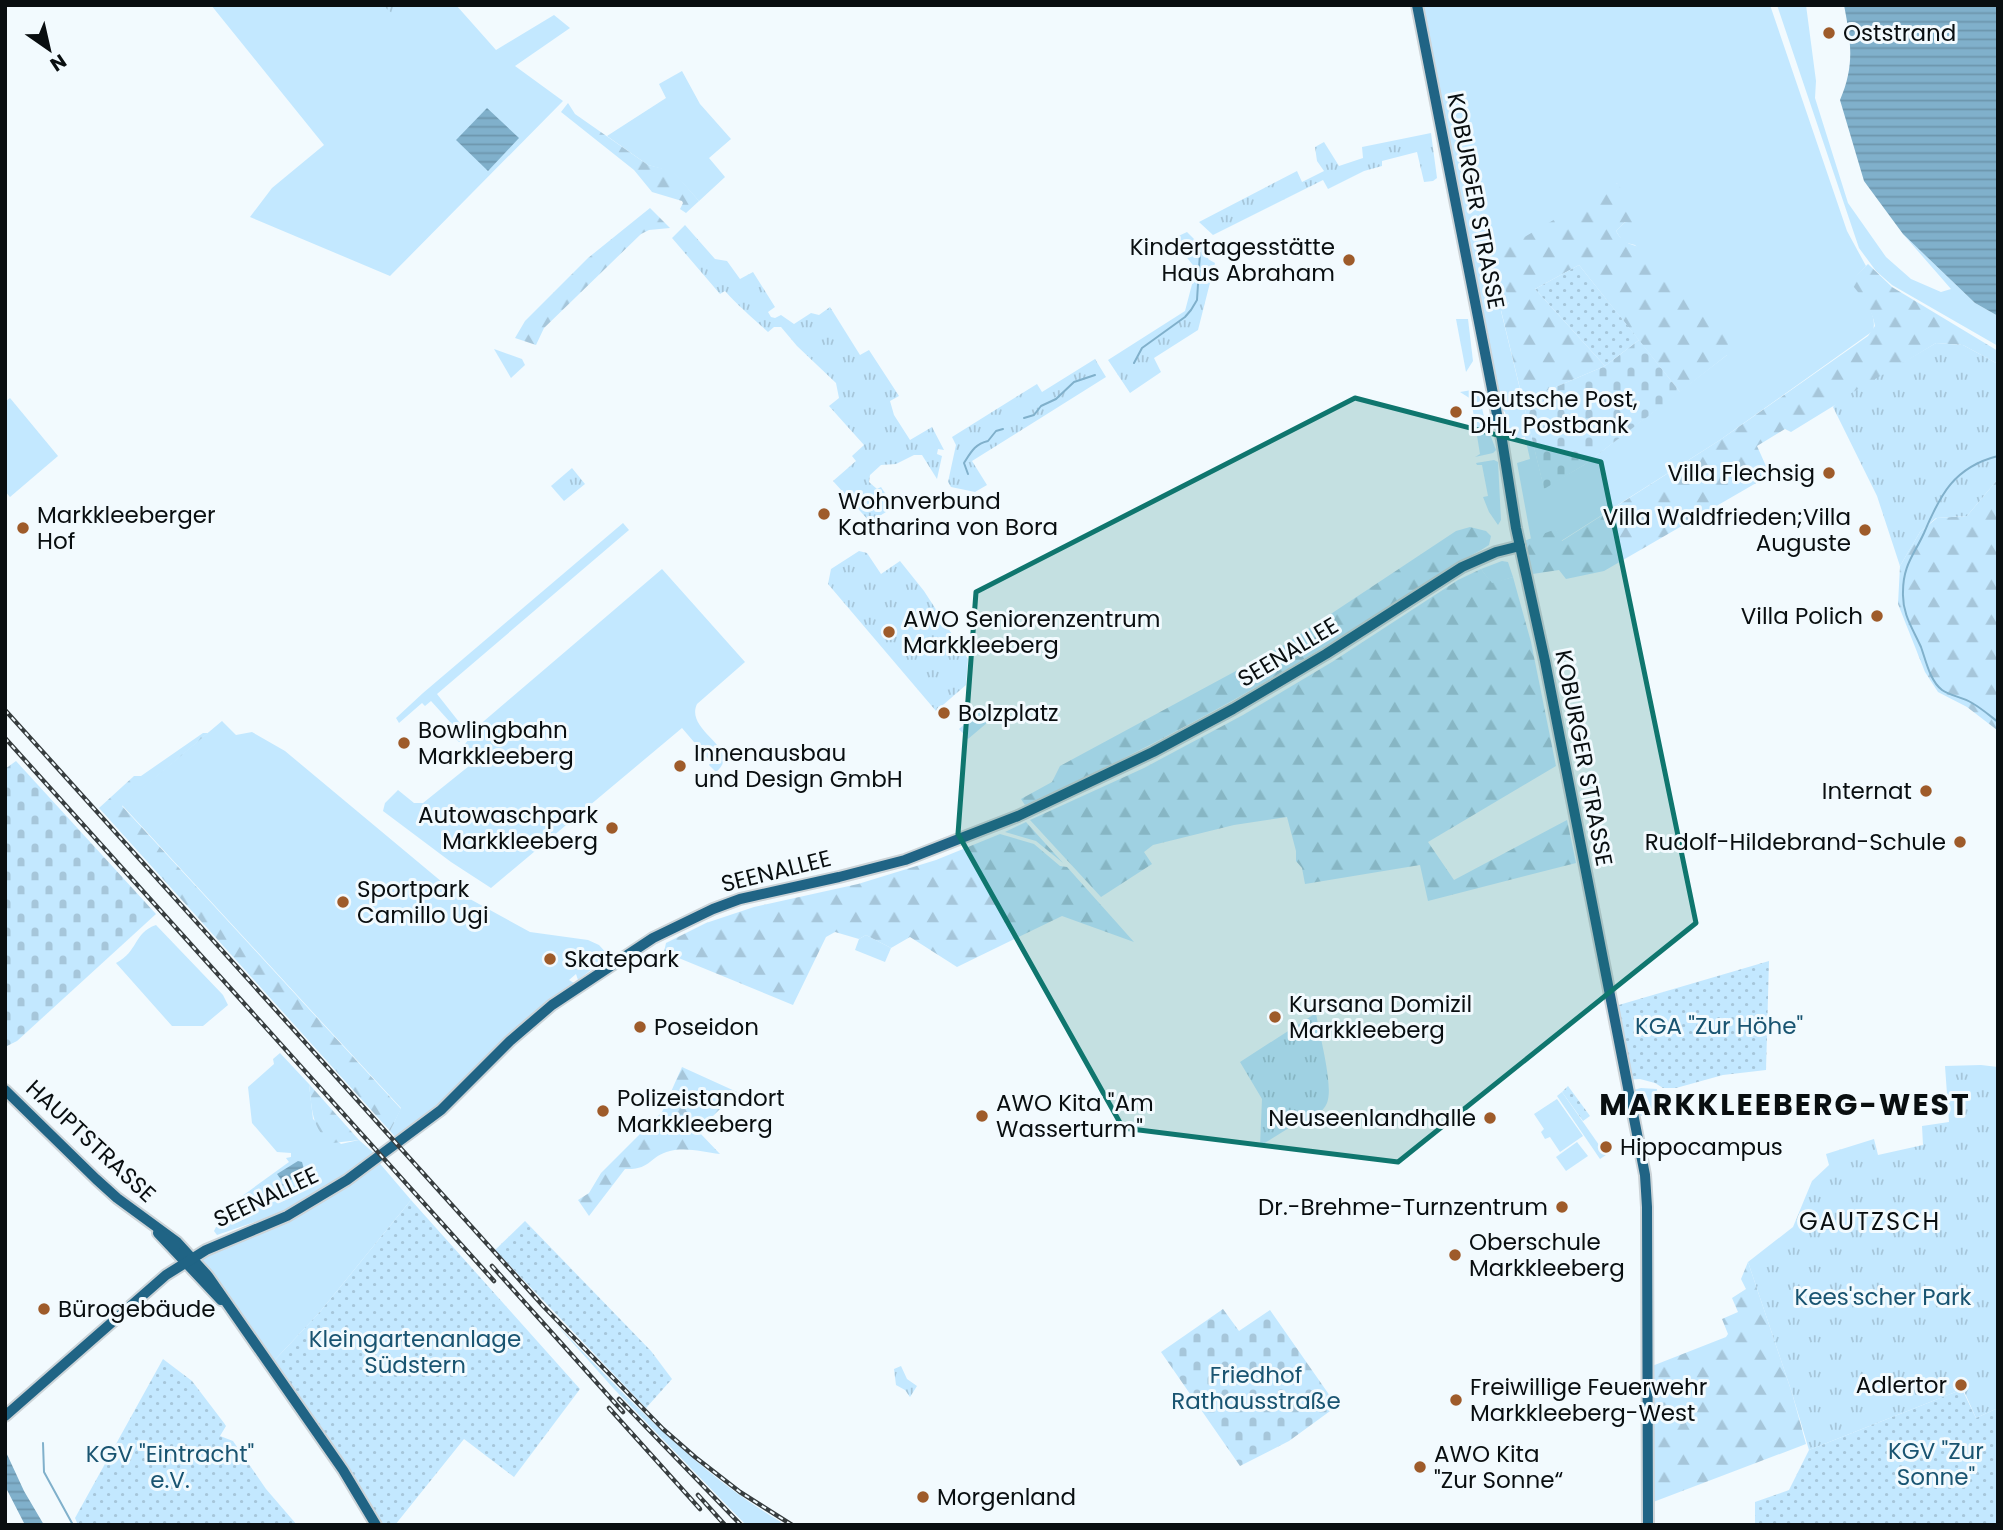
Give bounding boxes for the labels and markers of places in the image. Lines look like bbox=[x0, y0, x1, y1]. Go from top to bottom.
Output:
place label: Oststrand bbox=[1843, 17, 1956, 49]
marker: Oststrand bbox=[1821, 25, 1837, 41]
place label: Kindertagesstätte Haus Abraham bbox=[1130, 231, 1335, 289]
marker: Kindertagesstätte Haus Abraham bbox=[1341, 252, 1357, 268]
place label: Deutsche Post, DHL, Postbank bbox=[1470, 383, 1638, 441]
marker: Deutsche Post, DHL, Postbank bbox=[1448, 404, 1464, 420]
place label: Villa Flechsig bbox=[1667, 457, 1815, 489]
marker: Villa Flechsig bbox=[1821, 465, 1837, 481]
place label: Wohnverbund Katharina von Bora bbox=[838, 485, 1058, 543]
place label: Markkleeberger Hof bbox=[37, 499, 216, 557]
place label: Villa Waldfrieden;Villa Auguste bbox=[1603, 501, 1851, 559]
marker: Wohnverbund Katharina von Bora bbox=[816, 506, 832, 522]
marker: Markkleeberger Hof bbox=[15, 520, 31, 536]
marker: Villa Waldfrieden;Villa Auguste bbox=[1857, 522, 1873, 538]
place label: Villa Polich bbox=[1741, 600, 1863, 632]
place label: AWO Seniorenzentrum Markkleeberg bbox=[903, 603, 1160, 661]
marker: Villa Polich bbox=[1869, 608, 1885, 624]
marker: AWO Seniorenzentrum Markkleeberg bbox=[881, 624, 897, 640]
place label: Bolzplatz bbox=[958, 697, 1059, 729]
marker: Bolzplatz bbox=[936, 705, 952, 721]
place label: Bowlingbahn Markkleeberg bbox=[418, 714, 574, 772]
marker: Bowlingbahn Markkleeberg bbox=[396, 735, 412, 751]
place label: Innenausbau und Design GmbH bbox=[694, 737, 903, 795]
marker: Innenausbau und Design GmbH bbox=[672, 758, 688, 774]
place label: Internat bbox=[1822, 775, 1912, 807]
marker: Internat bbox=[1918, 783, 1934, 799]
place label: Autowaschpark Markkleeberg bbox=[418, 799, 598, 857]
marker: Autowaschpark Markkleeberg bbox=[604, 820, 620, 836]
place label: Rudolf-Hildebrand-Schule bbox=[1645, 826, 1946, 858]
marker: Rudolf-Hildebrand-Schule bbox=[1952, 834, 1968, 850]
place label: Sportpark Camillo Ugi bbox=[357, 873, 489, 931]
marker: Sportpark Camillo Ugi bbox=[335, 894, 351, 910]
place label: Skatepark bbox=[564, 943, 679, 975]
marker: Skatepark bbox=[542, 951, 558, 967]
place label: Kursana Domizil Markkleeberg bbox=[1289, 988, 1472, 1046]
marker: Kursana Domizil Markkleeberg bbox=[1267, 1009, 1283, 1025]
place label: Poseidon bbox=[654, 1011, 759, 1043]
marker: Poseidon bbox=[632, 1019, 648, 1035]
place label: Polizeistandort Markkleeberg bbox=[617, 1082, 785, 1140]
place label: AWO Kita "Am Wasserturm" bbox=[996, 1087, 1154, 1145]
place label: Neuseenlandhalle bbox=[1268, 1102, 1476, 1134]
marker: Polizeistandort Markkleeberg bbox=[595, 1103, 611, 1119]
marker: AWO Kita "Am Wasserturm" bbox=[974, 1108, 990, 1124]
marker: Neuseenlandhalle bbox=[1482, 1110, 1498, 1126]
place label: Hippocampus bbox=[1620, 1131, 1783, 1163]
marker: Hippocampus bbox=[1598, 1139, 1614, 1155]
place label: Dr.-Brehme-Turnzentrum bbox=[1258, 1191, 1548, 1223]
marker: Dr.-Brehme-Turnzentrum bbox=[1554, 1199, 1570, 1215]
place label: Oberschule Markkleeberg bbox=[1469, 1226, 1625, 1284]
marker: Oberschule Markkleeberg bbox=[1447, 1247, 1463, 1263]
place label: Bürogebäude bbox=[58, 1293, 216, 1325]
marker: Bürogebäude bbox=[36, 1301, 52, 1317]
place label: Adlertor bbox=[1856, 1369, 1947, 1401]
place label: Freiwillige Feuerwehr Markkleeberg-West bbox=[1470, 1371, 1707, 1429]
marker: Adlertor bbox=[1953, 1377, 1969, 1393]
marker: Freiwillige Feuerwehr Markkleeberg-West bbox=[1448, 1392, 1464, 1408]
place label: AWO Kita "Zur Sonne“ bbox=[1434, 1438, 1563, 1496]
marker: AWO Kita "Zur Sonne“ bbox=[1412, 1459, 1428, 1475]
place label: Morgenland bbox=[937, 1481, 1076, 1513]
marker: Morgenland bbox=[915, 1489, 931, 1505]

